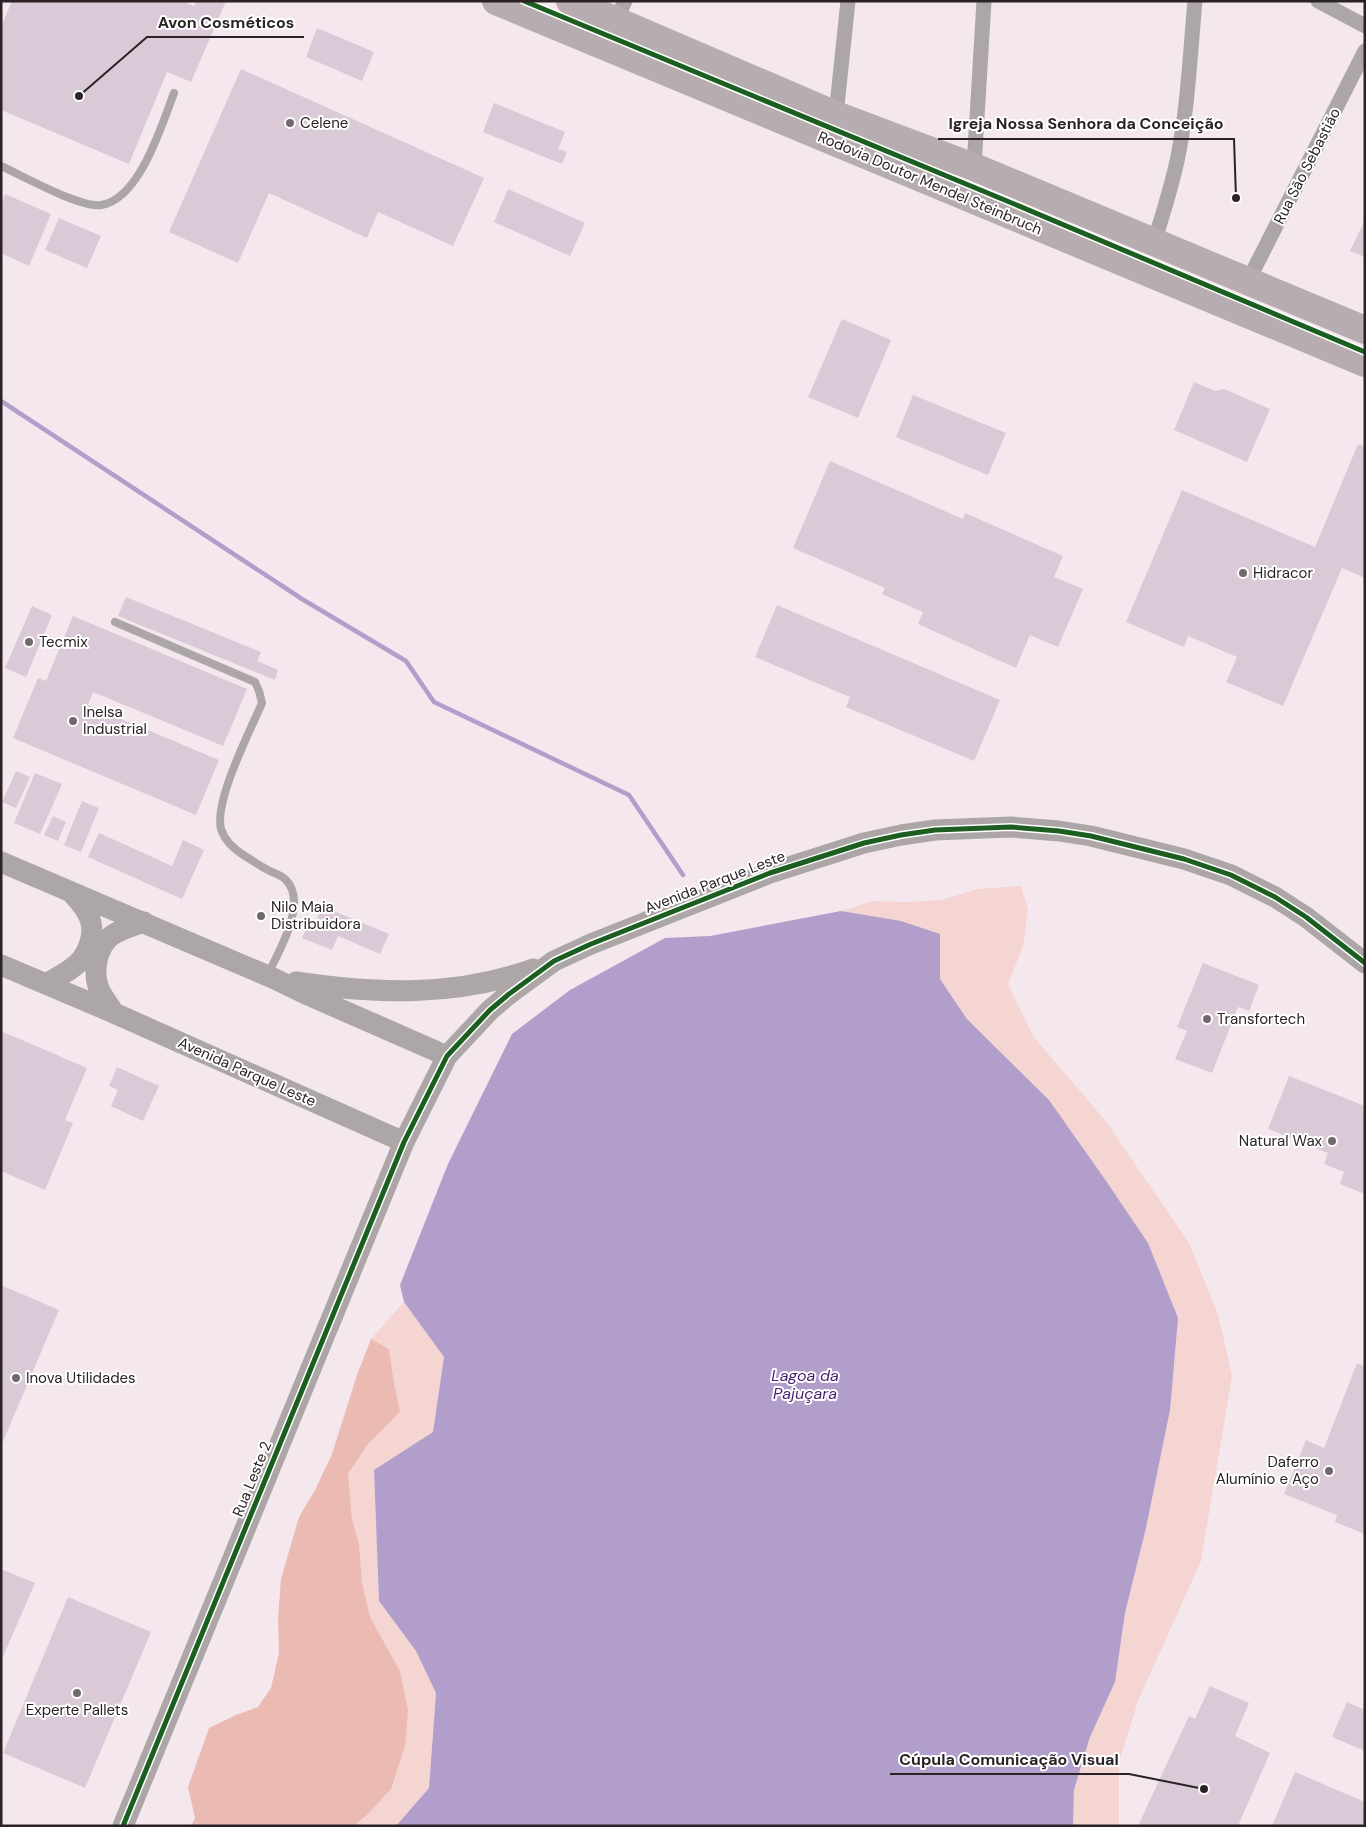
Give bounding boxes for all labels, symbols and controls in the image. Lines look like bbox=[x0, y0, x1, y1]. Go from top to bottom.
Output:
callout: Avon Cosméticos bbox=[147, 6, 304, 37]
text: Avon Cosméticos bbox=[158, 12, 294, 33]
street label: Rua São Sebastião bbox=[1269, 104, 1345, 228]
callout: Igreja Nossa Senhora da Conceição bbox=[938, 108, 1234, 139]
place label: Celene bbox=[300, 113, 348, 133]
text: Igreja Nossa Senhora da Conceição bbox=[948, 113, 1224, 134]
marker: Celene bbox=[284, 117, 296, 129]
street label: Rodovia Doutor Mendel Steinbruch bbox=[815, 127, 1045, 239]
place label: Hidracor bbox=[1253, 563, 1313, 583]
marker: Hidracor bbox=[1237, 567, 1249, 579]
place label: Tecmix bbox=[39, 632, 88, 652]
marker: Tecmix bbox=[23, 636, 35, 648]
place label: Inelsa Industrial bbox=[83, 702, 147, 739]
marker: Inelsa Industrial bbox=[67, 715, 79, 727]
street label: Avenida Parque Leste bbox=[642, 846, 788, 918]
place label: Nilo Maia Distribuidora bbox=[271, 897, 361, 934]
marker: Nilo Maia Distribuidora bbox=[255, 910, 267, 922]
place label: Transfortech bbox=[1217, 1009, 1305, 1029]
marker: Transfortech bbox=[1201, 1013, 1213, 1025]
street label: Avenida Parque Leste bbox=[175, 1033, 319, 1111]
place label: Natural Wax bbox=[1239, 1131, 1323, 1151]
marker: Natural Wax bbox=[1326, 1135, 1338, 1147]
water label: Lagoa da Pajuçara bbox=[771, 1365, 839, 1404]
place label: Inova Utilidades bbox=[26, 1368, 136, 1388]
marker: Inova Utilidades bbox=[10, 1372, 22, 1384]
street label: Rua Leste 2 bbox=[228, 1438, 276, 1520]
place label: Daferro Alumínio e Aço bbox=[1216, 1452, 1319, 1489]
marker: Daferro Alumínio e Aço bbox=[1323, 1465, 1335, 1477]
marker: Experte Pallets bbox=[71, 1687, 83, 1699]
place label: Experte Pallets bbox=[26, 1700, 128, 1720]
callout: Cúpula Comunicação Visual bbox=[890, 1743, 1129, 1774]
text: Cúpula Comunicação Visual bbox=[899, 1749, 1119, 1770]

